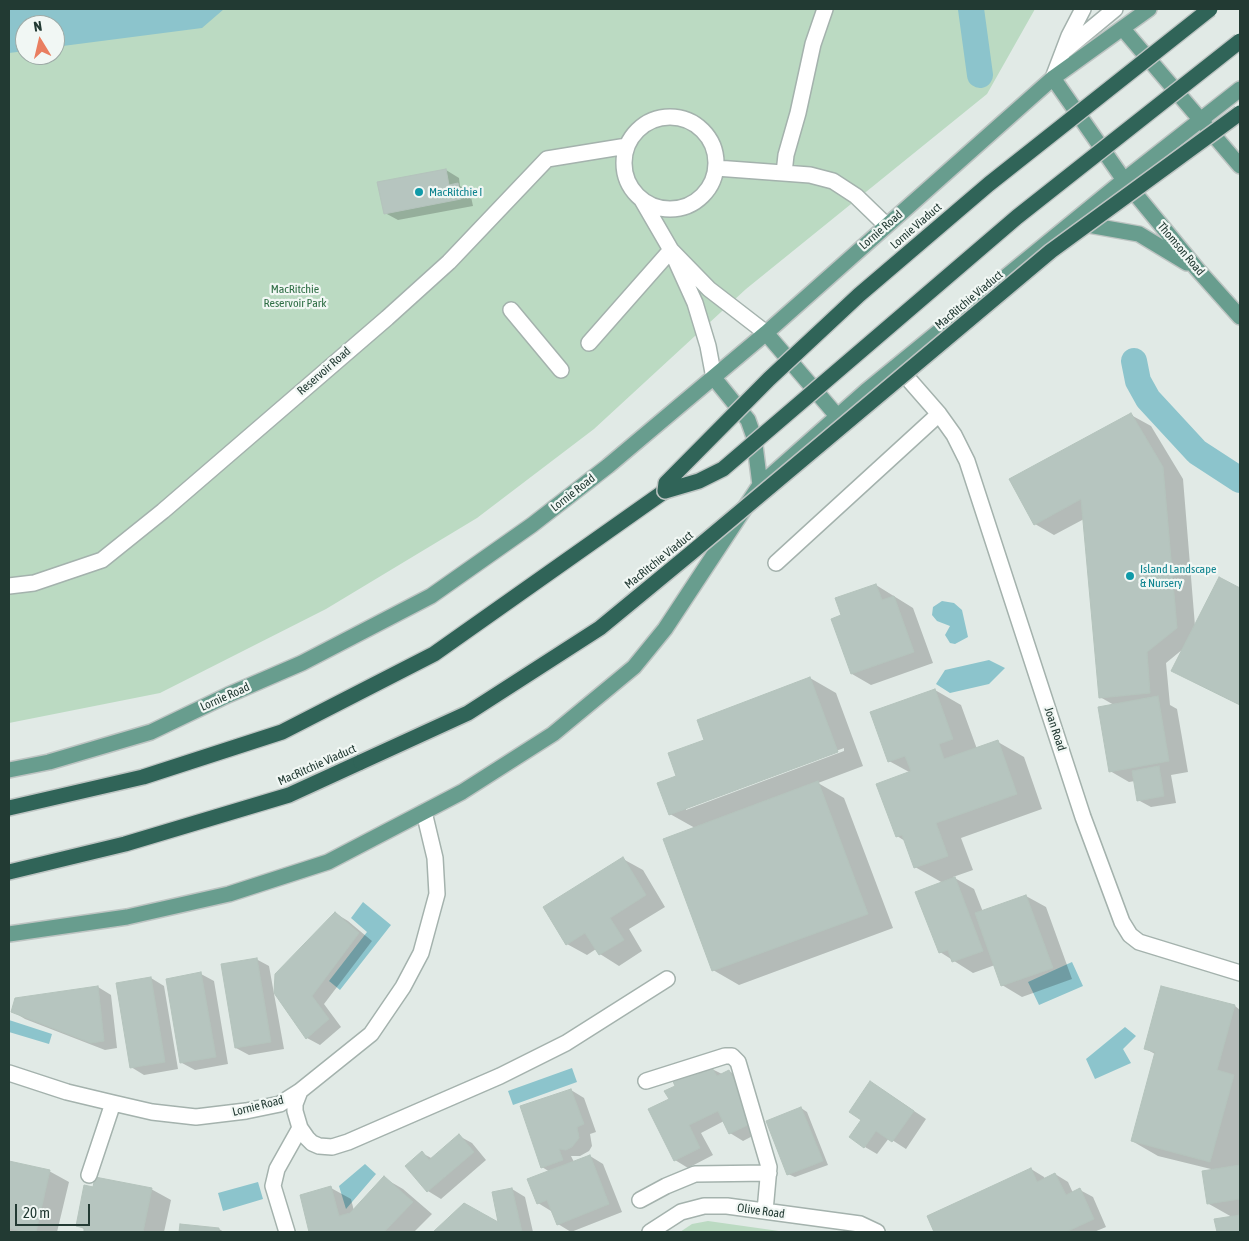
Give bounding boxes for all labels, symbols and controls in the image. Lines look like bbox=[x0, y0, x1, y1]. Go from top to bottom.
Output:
north arrow bbox=[15, 15, 65, 65]
text: N bbox=[32, 18, 43, 35]
place label: MacRitchie I bbox=[429, 185, 482, 199]
marker: MacRitchie I bbox=[413, 186, 425, 198]
street label: Lornie Viaduct bbox=[887, 200, 945, 252]
street label: Lornie Road bbox=[857, 207, 905, 253]
street label: Thomson Road bbox=[1154, 219, 1208, 279]
street label: MacRitchie Viaduct bbox=[932, 268, 1006, 332]
park label: MacRitchie Reservoir Park bbox=[263, 282, 327, 310]
street label: Reservoir Road bbox=[294, 344, 354, 398]
street label: Lornie Road bbox=[548, 471, 598, 515]
street label: MacRitchie Viaduct bbox=[622, 528, 696, 592]
place label: Island Landscape & Nursery bbox=[1140, 562, 1216, 590]
marker: Island Landscape & Nursery bbox=[1124, 570, 1136, 582]
street label: Lornie Road bbox=[198, 680, 252, 714]
street label: Joan Road bbox=[1041, 705, 1069, 753]
street label: MacRitchie Viaduct bbox=[276, 741, 358, 789]
street label: Lornie Road bbox=[231, 1093, 285, 1119]
scale bar bbox=[18, 1194, 92, 1226]
street label: Olive Road bbox=[736, 1201, 786, 1221]
text: 20 m bbox=[23, 1204, 50, 1221]

